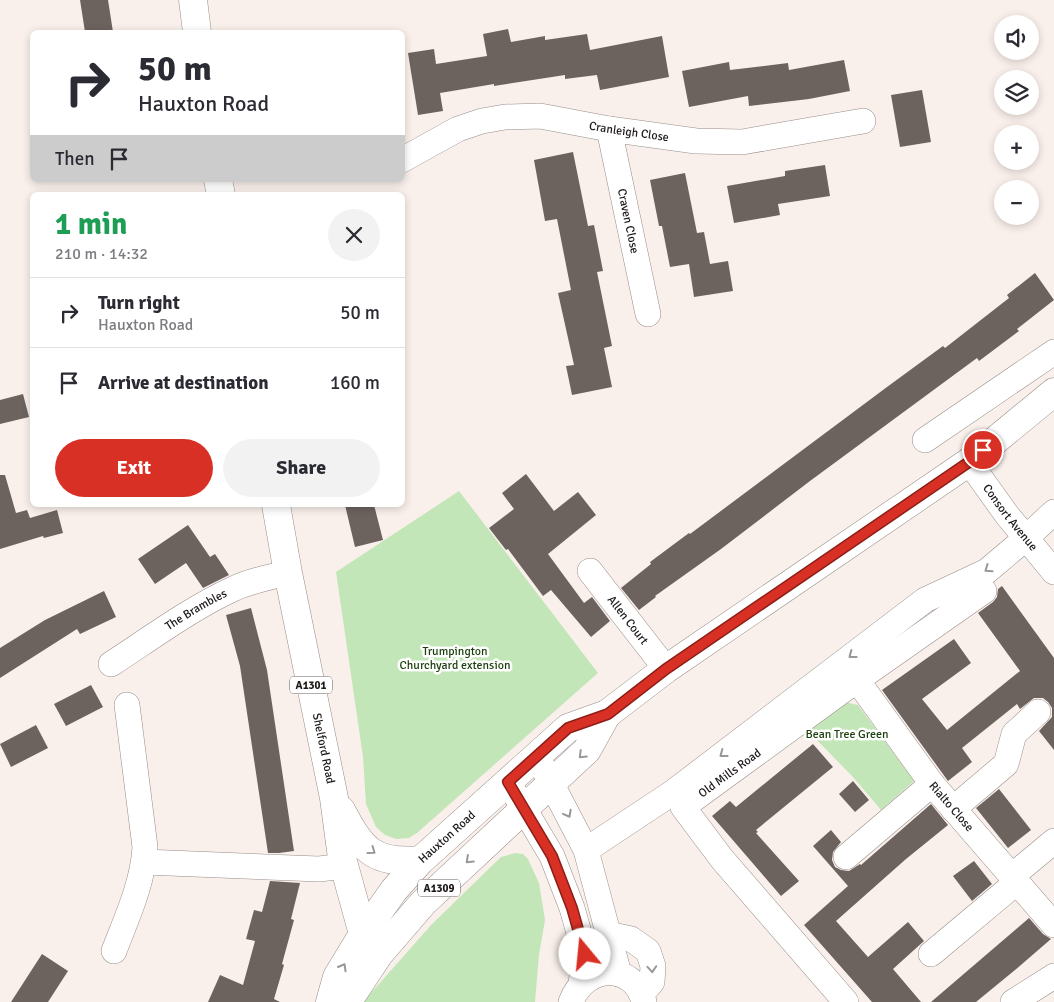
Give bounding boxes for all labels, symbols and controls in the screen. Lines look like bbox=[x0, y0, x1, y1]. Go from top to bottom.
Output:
map controls bbox=[994, 15, 1039, 225]
button: sound bbox=[994, 15, 1039, 60]
text: 50 m bbox=[138, 47, 212, 90]
icon: right bbox=[55, 50, 120, 115]
button: layers bbox=[994, 70, 1039, 115]
text: Hauxton Road bbox=[138, 90, 269, 117]
street label: Cranleigh Close bbox=[588, 118, 670, 145]
button: + bbox=[994, 125, 1039, 170]
icon: arrive bbox=[105, 145, 133, 173]
text: Then bbox=[55, 147, 95, 171]
button: − bbox=[994, 180, 1039, 225]
street label: Craven Close bbox=[614, 187, 643, 255]
text: 1 min bbox=[55, 206, 127, 243]
button: close bbox=[328, 209, 380, 261]
text: 210 m · 14:32 bbox=[55, 244, 148, 264]
text: Turn right bbox=[98, 291, 180, 315]
icon: right bbox=[55, 299, 83, 327]
text: 50 m bbox=[340, 301, 380, 325]
text: Hauxton Road bbox=[98, 315, 193, 335]
icon: arrive bbox=[55, 369, 83, 397]
text: Arrive at destination bbox=[98, 371, 269, 395]
text: 160 m bbox=[330, 371, 380, 395]
pin bbox=[962, 429, 1004, 471]
icon: arrive bbox=[969, 436, 997, 464]
button: Exit bbox=[55, 439, 213, 497]
button: Share bbox=[223, 439, 380, 497]
street label: Consort Avenue bbox=[980, 481, 1041, 554]
one-way arrow bbox=[985, 562, 994, 572]
street label: The Brambles bbox=[162, 586, 229, 634]
street label: Allen Court bbox=[604, 592, 652, 648]
park label: Trumpington Churchyard extension bbox=[400, 644, 510, 673]
one-way arrow bbox=[849, 650, 858, 658]
road number: A1301 bbox=[290, 676, 332, 694]
street label: Shelford Road bbox=[309, 712, 338, 785]
park label: Bean Tree Green bbox=[805, 727, 889, 742]
street label: Old Mills Road bbox=[695, 745, 764, 801]
one-way arrow bbox=[719, 748, 729, 757]
one-way arrow bbox=[579, 749, 588, 758]
street label: Rialto Close bbox=[926, 779, 977, 835]
street label: Hauxton Road bbox=[415, 807, 478, 866]
one-way arrow bbox=[562, 809, 572, 818]
one-way arrow bbox=[366, 845, 375, 854]
one-way arrow bbox=[466, 854, 475, 863]
road number: A1309 bbox=[418, 880, 460, 896]
position arrow bbox=[558, 927, 610, 979]
one-way arrow bbox=[337, 963, 347, 972]
one-way arrow bbox=[646, 966, 657, 974]

